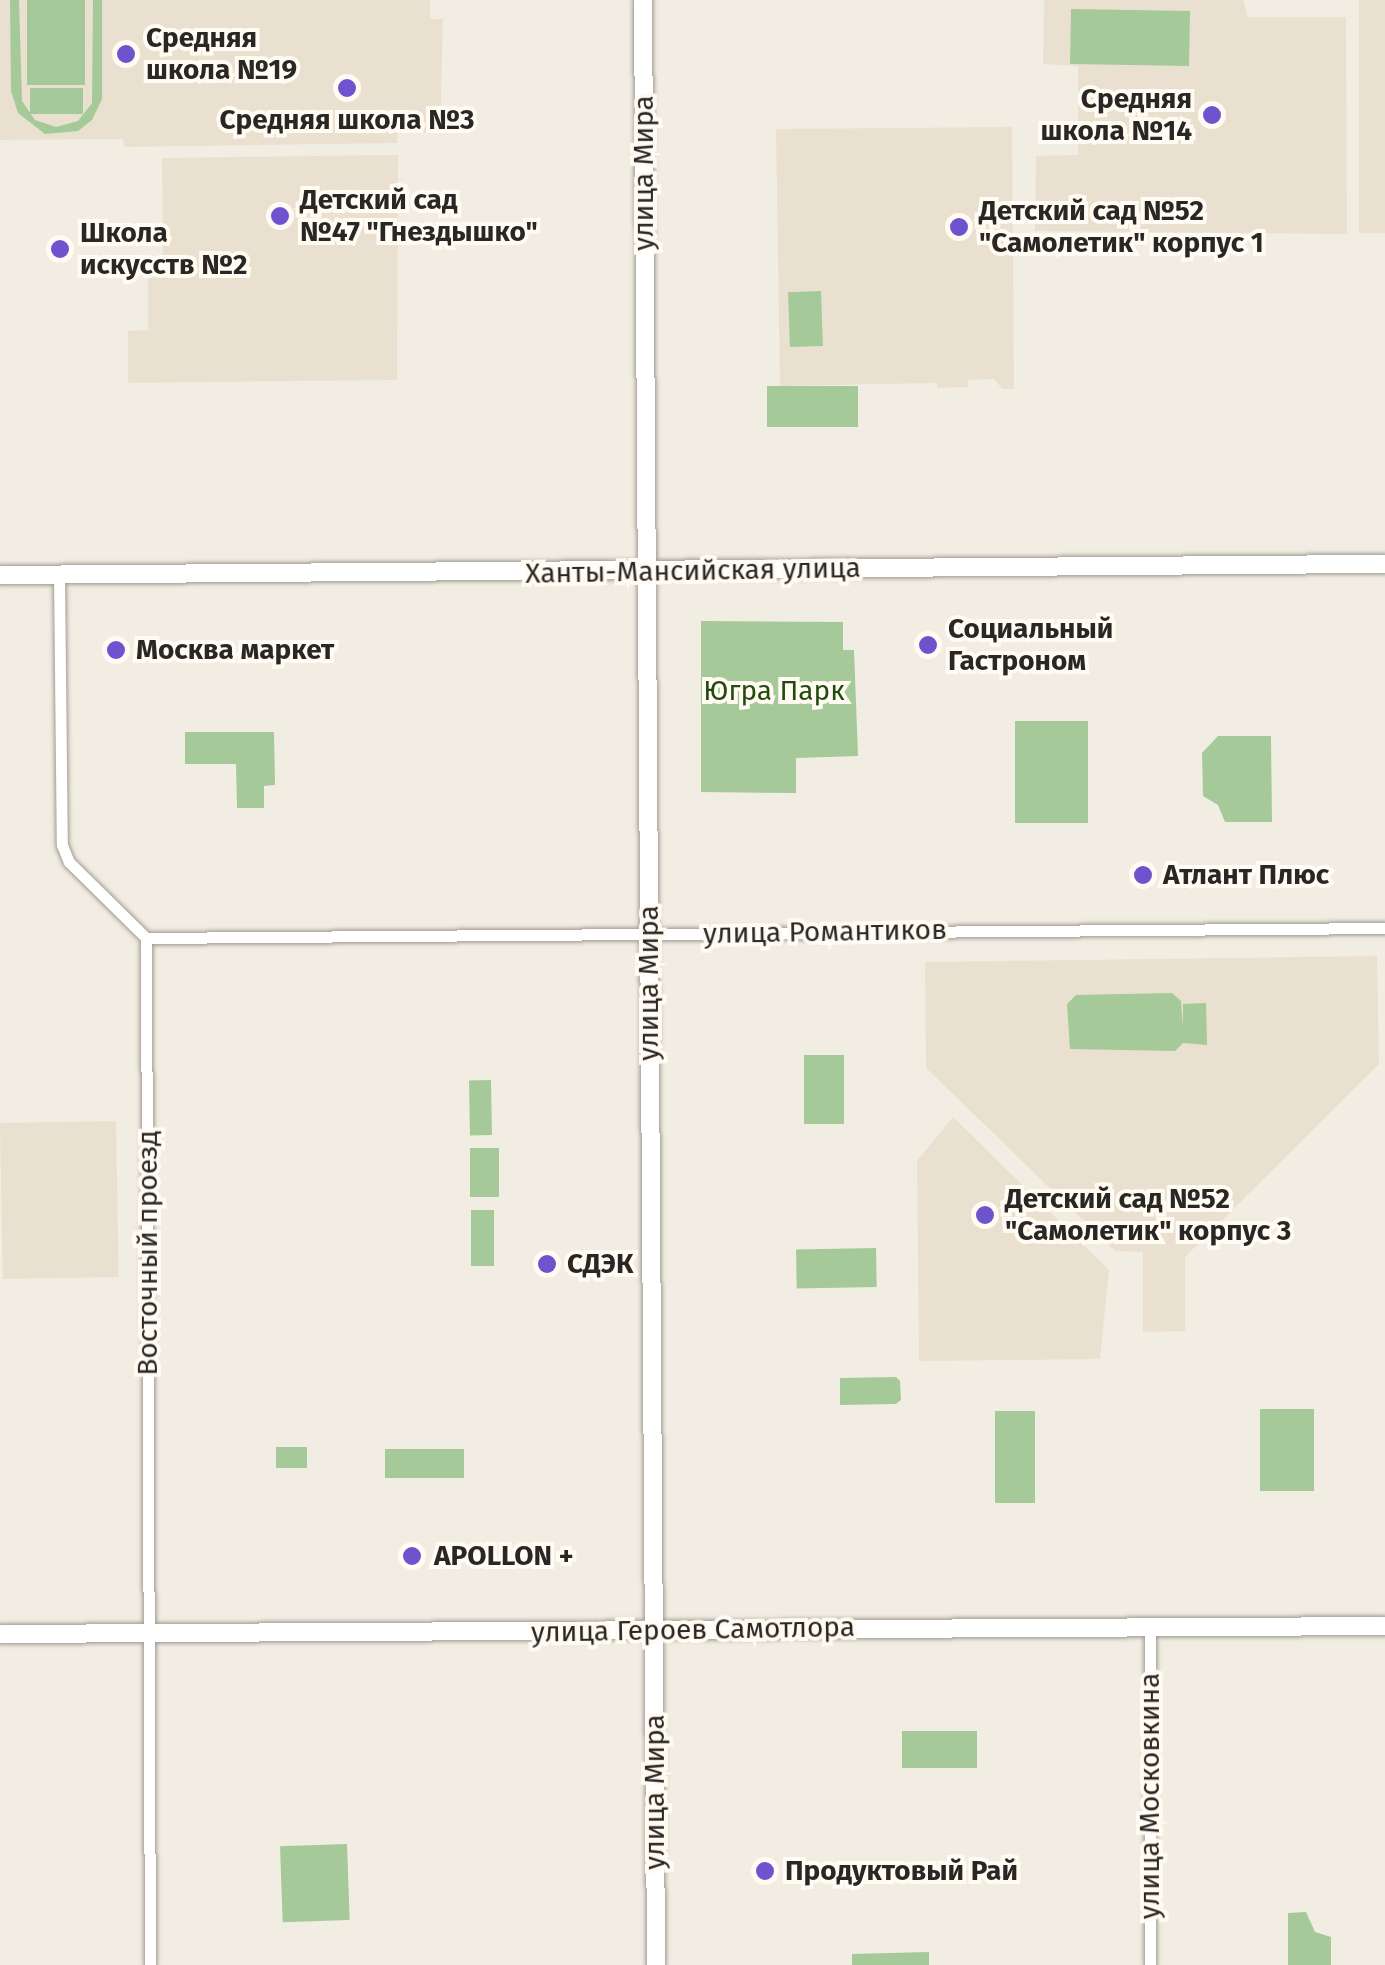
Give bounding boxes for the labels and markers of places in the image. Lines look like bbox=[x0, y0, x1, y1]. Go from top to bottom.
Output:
place label: Средняя школа №19 bbox=[146, 21, 297, 87]
marker: Средняя школа №19 bbox=[115, 43, 137, 65]
marker: Средняя школа №3 bbox=[336, 77, 358, 99]
place label: Средняя школа №14 bbox=[1041, 82, 1192, 148]
place label: Средняя школа №3 bbox=[220, 103, 474, 137]
marker: Средняя школа №14 bbox=[1201, 104, 1223, 126]
place label: Детский сад №47 "Гнездышко" bbox=[300, 183, 538, 249]
place label: Детский сад №52 "Самолетик" корпус 1 bbox=[979, 194, 1264, 260]
marker: Детский сад №47 "Гнездышко" bbox=[269, 205, 291, 227]
place label: Школа искусств №2 bbox=[80, 216, 247, 282]
marker: Детский сад №52 "Самолетик" корпус 1 bbox=[948, 216, 970, 238]
marker: Школа искусств №2 bbox=[49, 238, 71, 260]
place label: Социальный Гастроном bbox=[948, 612, 1113, 678]
place label: Москва маркет bbox=[136, 633, 334, 667]
marker: Социальный Гастроном bbox=[917, 634, 939, 656]
marker: Москва маркет bbox=[105, 639, 127, 661]
place label: Атлант Плюс bbox=[1163, 858, 1329, 892]
marker: Атлант Плюс bbox=[1132, 864, 1154, 886]
place label: Детский сад №52 "Самолетик" корпус 3 bbox=[1005, 1182, 1291, 1248]
marker: Детский сад №52 "Самолетик" корпус 3 bbox=[974, 1204, 996, 1226]
place label: СДЭК bbox=[567, 1247, 633, 1281]
marker: СДЭК bbox=[536, 1253, 558, 1275]
place label: APOLLON + bbox=[434, 1539, 574, 1573]
marker: APOLLON + bbox=[399, 1543, 425, 1569]
place label: Продуктовый Рай bbox=[785, 1854, 1018, 1888]
marker: Продуктовый Рай bbox=[754, 1860, 776, 1882]

